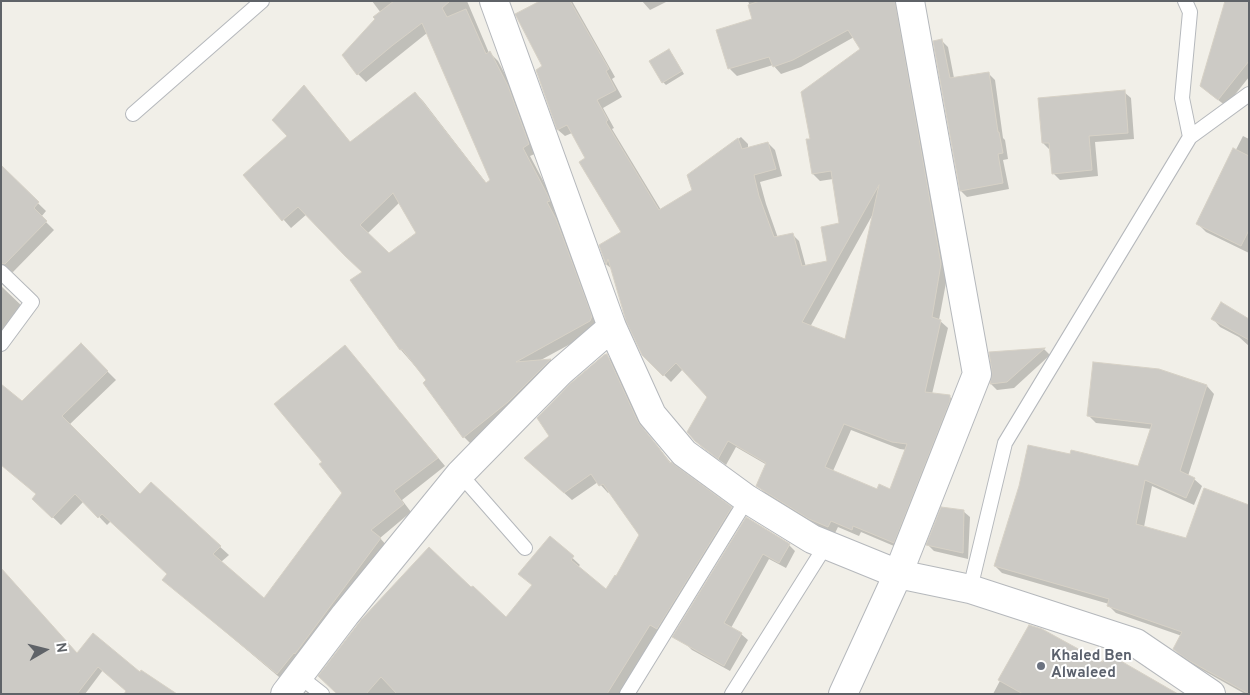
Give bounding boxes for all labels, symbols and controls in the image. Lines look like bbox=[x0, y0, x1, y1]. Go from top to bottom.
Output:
north arrow bbox=[20, 625, 70, 675]
text: N bbox=[51, 642, 69, 654]
place label: Khaled Ben Alwaleed bbox=[1051, 648, 1132, 683]
marker: Khaled Ben Alwaleed bbox=[1035, 660, 1047, 672]

